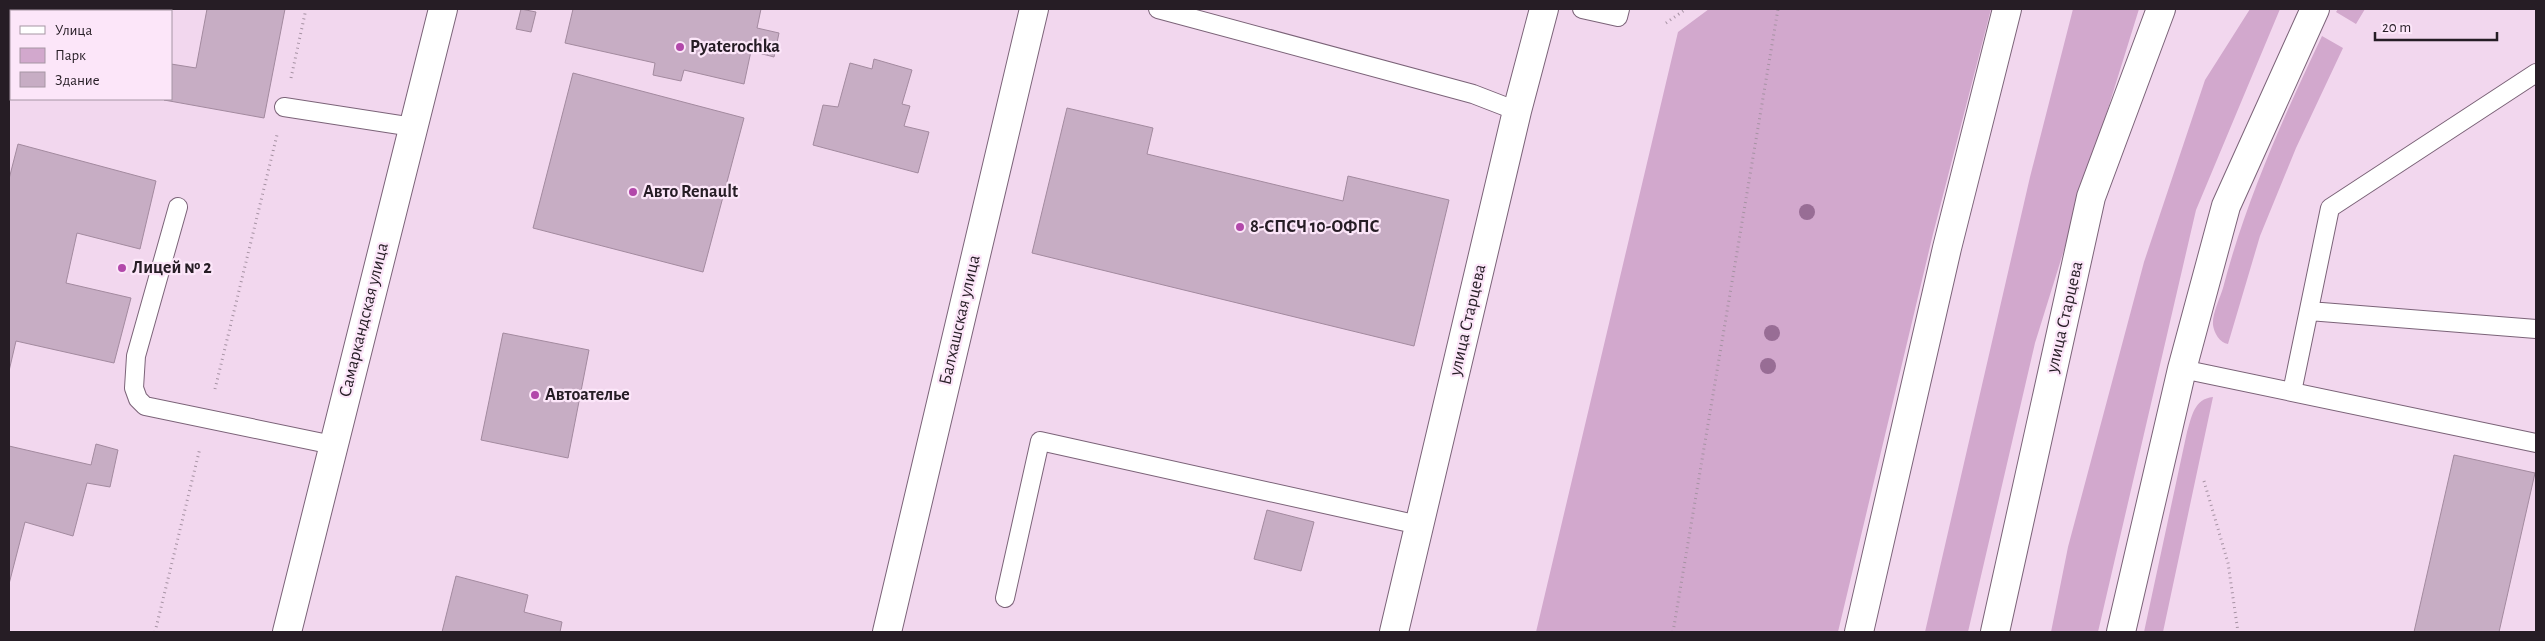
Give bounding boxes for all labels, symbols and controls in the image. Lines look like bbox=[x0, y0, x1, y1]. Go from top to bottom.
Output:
legend bbox=[10, 10, 172, 100]
scale bar bbox=[2375, 10, 2498, 42]
text: 20 m bbox=[2382, 20, 2411, 35]
text: Улица bbox=[55, 23, 92, 38]
place label: Pyaterochka bbox=[690, 38, 780, 56]
marker: Pyaterochka bbox=[674, 41, 686, 53]
text: Парк bbox=[55, 48, 86, 63]
text: Здание bbox=[55, 73, 100, 88]
place label: Авто Renault bbox=[643, 183, 738, 201]
marker: Авто Renault bbox=[627, 186, 639, 198]
place label: 8-СПСЧ 10-ОФПС bbox=[1250, 218, 1379, 236]
marker: 8-СПСЧ 10-ОФПС bbox=[1234, 221, 1246, 233]
street label: Самаркандская улица bbox=[336, 241, 392, 399]
street label: Балхашская улица bbox=[936, 253, 984, 387]
place label: Лицей № 2 bbox=[132, 259, 212, 277]
street label: улица Старцева bbox=[2043, 260, 2087, 375]
marker: Лицей № 2 bbox=[116, 262, 128, 274]
street label: улица Старцева bbox=[1446, 263, 1490, 378]
place label: Автоателье bbox=[545, 386, 630, 404]
marker: Автоателье bbox=[529, 389, 541, 401]

